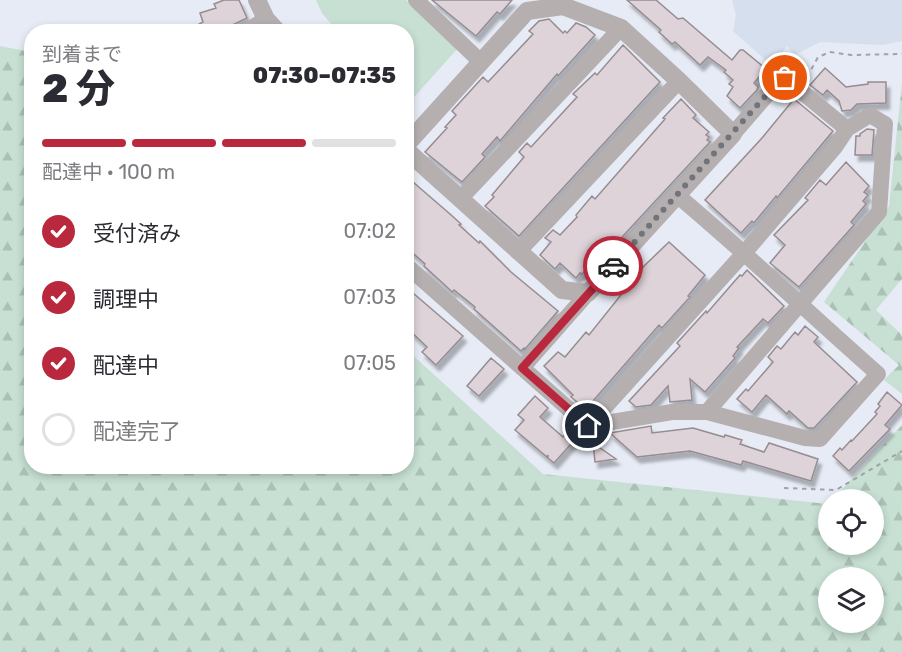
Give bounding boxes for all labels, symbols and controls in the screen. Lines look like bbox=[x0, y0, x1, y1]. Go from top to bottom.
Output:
text: 到着まで bbox=[42, 42, 122, 66]
pin bbox=[759, 52, 810, 103]
icon: bag bbox=[768, 61, 801, 94]
text: 07:30–07:35 bbox=[253, 62, 396, 89]
text: 2 分 bbox=[42, 66, 115, 112]
text: 配達中 · 100 m bbox=[42, 160, 175, 184]
icon: check bbox=[42, 215, 75, 248]
text: 07:02 bbox=[343, 219, 396, 243]
text: 受付済み bbox=[93, 220, 181, 247]
courier bbox=[583, 236, 643, 296]
icon: car bbox=[597, 250, 630, 283]
icon: check bbox=[42, 281, 75, 314]
text: 07:03 bbox=[343, 285, 396, 309]
text: 調理中 bbox=[93, 286, 159, 313]
icon: check bbox=[42, 347, 75, 380]
text: 07:05 bbox=[343, 351, 396, 375]
text: 配達中 bbox=[93, 352, 159, 379]
pin bbox=[562, 400, 613, 451]
icon: home bbox=[571, 409, 604, 442]
text: 配達完了 bbox=[93, 418, 181, 445]
map controls bbox=[818, 489, 884, 633]
button: locate bbox=[818, 489, 884, 555]
button: layers bbox=[818, 567, 884, 633]

